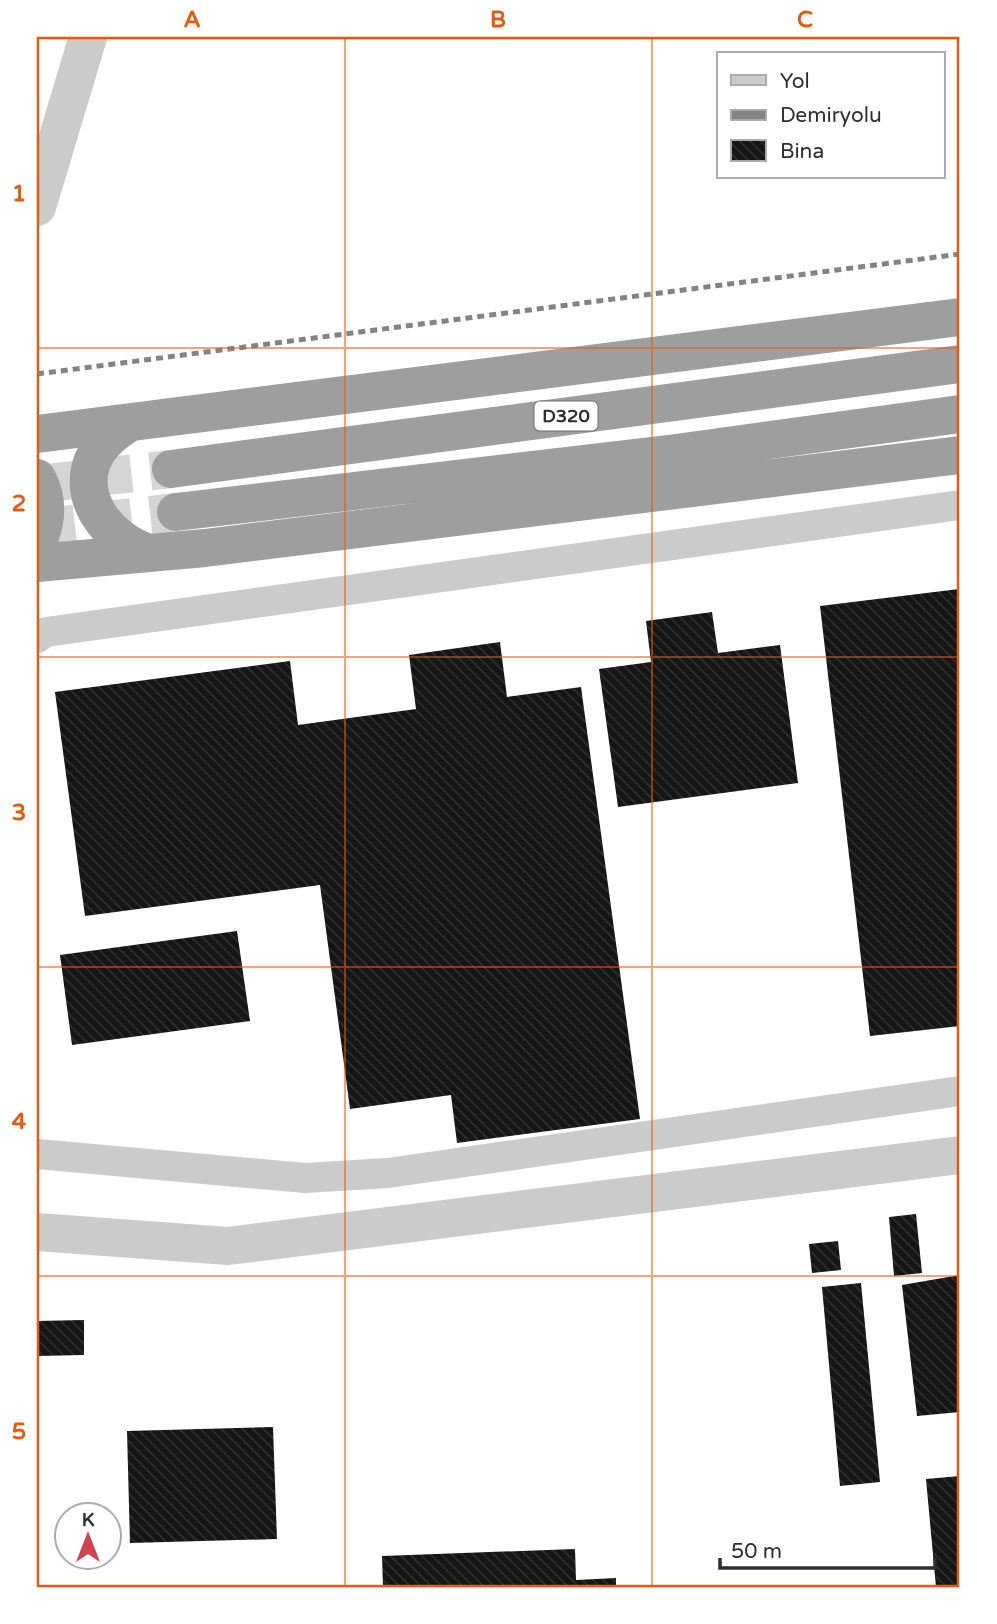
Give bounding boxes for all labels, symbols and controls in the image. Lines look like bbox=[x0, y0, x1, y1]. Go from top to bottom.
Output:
text: A bbox=[183, 6, 201, 34]
text: B bbox=[490, 6, 506, 34]
text: C bbox=[797, 6, 813, 34]
legend bbox=[717, 52, 944, 178]
text: Yol bbox=[780, 69, 810, 94]
text: Demiryolu bbox=[780, 103, 882, 128]
text: Bina bbox=[780, 139, 824, 164]
text: 1 bbox=[12, 180, 26, 208]
road number: D320 bbox=[534, 402, 598, 430]
text: 2 bbox=[12, 490, 26, 518]
text: 3 bbox=[12, 799, 26, 827]
text: 4 bbox=[12, 1108, 27, 1136]
text: 5 bbox=[12, 1418, 26, 1446]
north arrow bbox=[52, 1502, 122, 1572]
text: K bbox=[82, 1509, 95, 1531]
scale bar bbox=[720, 1526, 936, 1570]
text: 50 m bbox=[731, 1539, 782, 1564]

